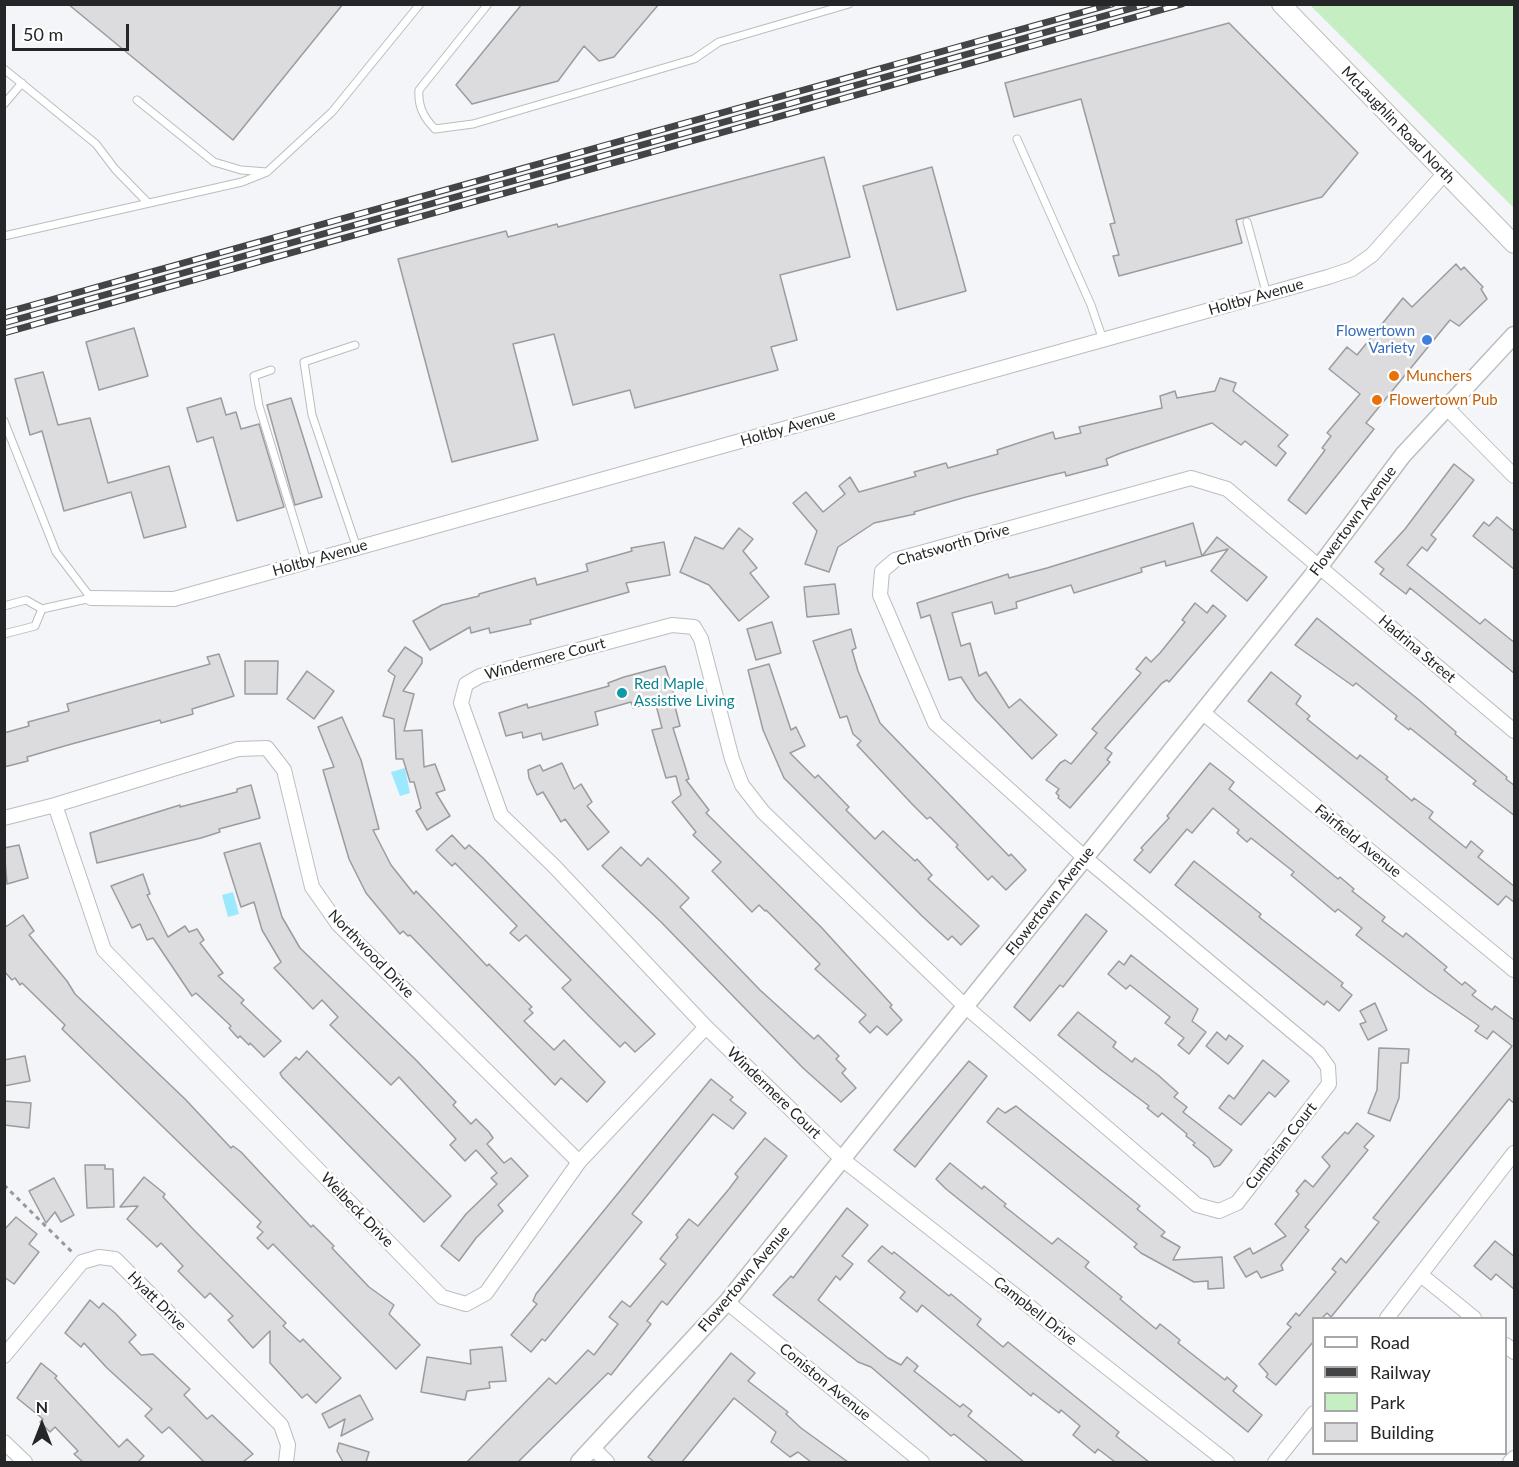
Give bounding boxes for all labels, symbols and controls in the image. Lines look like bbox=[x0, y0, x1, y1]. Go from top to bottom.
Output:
scale bar bbox=[15, 12, 132, 50]
text: 50 m bbox=[23, 23, 63, 45]
street label: McLaughlin Road North bbox=[1337, 63, 1459, 187]
street label: Holtby Avenue bbox=[1206, 275, 1306, 319]
place label: Flowertown Variety bbox=[1336, 322, 1415, 357]
marker: Flowertown Variety bbox=[1420, 333, 1434, 347]
place label: Munchers bbox=[1406, 367, 1472, 385]
marker: Munchers bbox=[1387, 369, 1401, 383]
place label: Flowertown Pub bbox=[1389, 391, 1498, 409]
marker: Flowertown Pub bbox=[1370, 393, 1384, 407]
street label: Holtby Avenue bbox=[738, 406, 838, 450]
street label: Flowertown Avenue bbox=[1306, 463, 1400, 579]
street label: Chatsworth Drive bbox=[894, 520, 1012, 570]
street label: Holtby Avenue bbox=[270, 536, 370, 580]
street label: Hadrina Street bbox=[1375, 611, 1459, 687]
street label: Windermere Court bbox=[483, 634, 607, 684]
place label: Red Maple Assistive Living bbox=[634, 675, 735, 710]
marker: Red Maple Assistive Living bbox=[615, 686, 629, 700]
street label: Fairfield Avenue bbox=[1311, 801, 1405, 881]
street label: Flowertown Avenue bbox=[1002, 843, 1098, 959]
street label: Northwood Drive bbox=[324, 906, 418, 1002]
street label: Windermere Court bbox=[723, 1043, 825, 1143]
street label: Cumbrian Court bbox=[1241, 1099, 1321, 1193]
street label: Welbeck Drive bbox=[317, 1169, 397, 1251]
street label: Flowertown Avenue bbox=[694, 1222, 794, 1336]
street label: Hyatt Drive bbox=[124, 1268, 190, 1334]
street label: Campbell Drive bbox=[990, 1273, 1080, 1349]
legend bbox=[1312, 1317, 1507, 1455]
text: Road bbox=[1370, 1331, 1410, 1353]
street label: Coniston Avenue bbox=[776, 1340, 874, 1424]
text: Railway bbox=[1370, 1361, 1431, 1383]
text: Park bbox=[1370, 1391, 1405, 1413]
north arrow bbox=[12, 1395, 72, 1455]
text: N bbox=[36, 1397, 48, 1416]
text: Building bbox=[1370, 1421, 1434, 1443]

